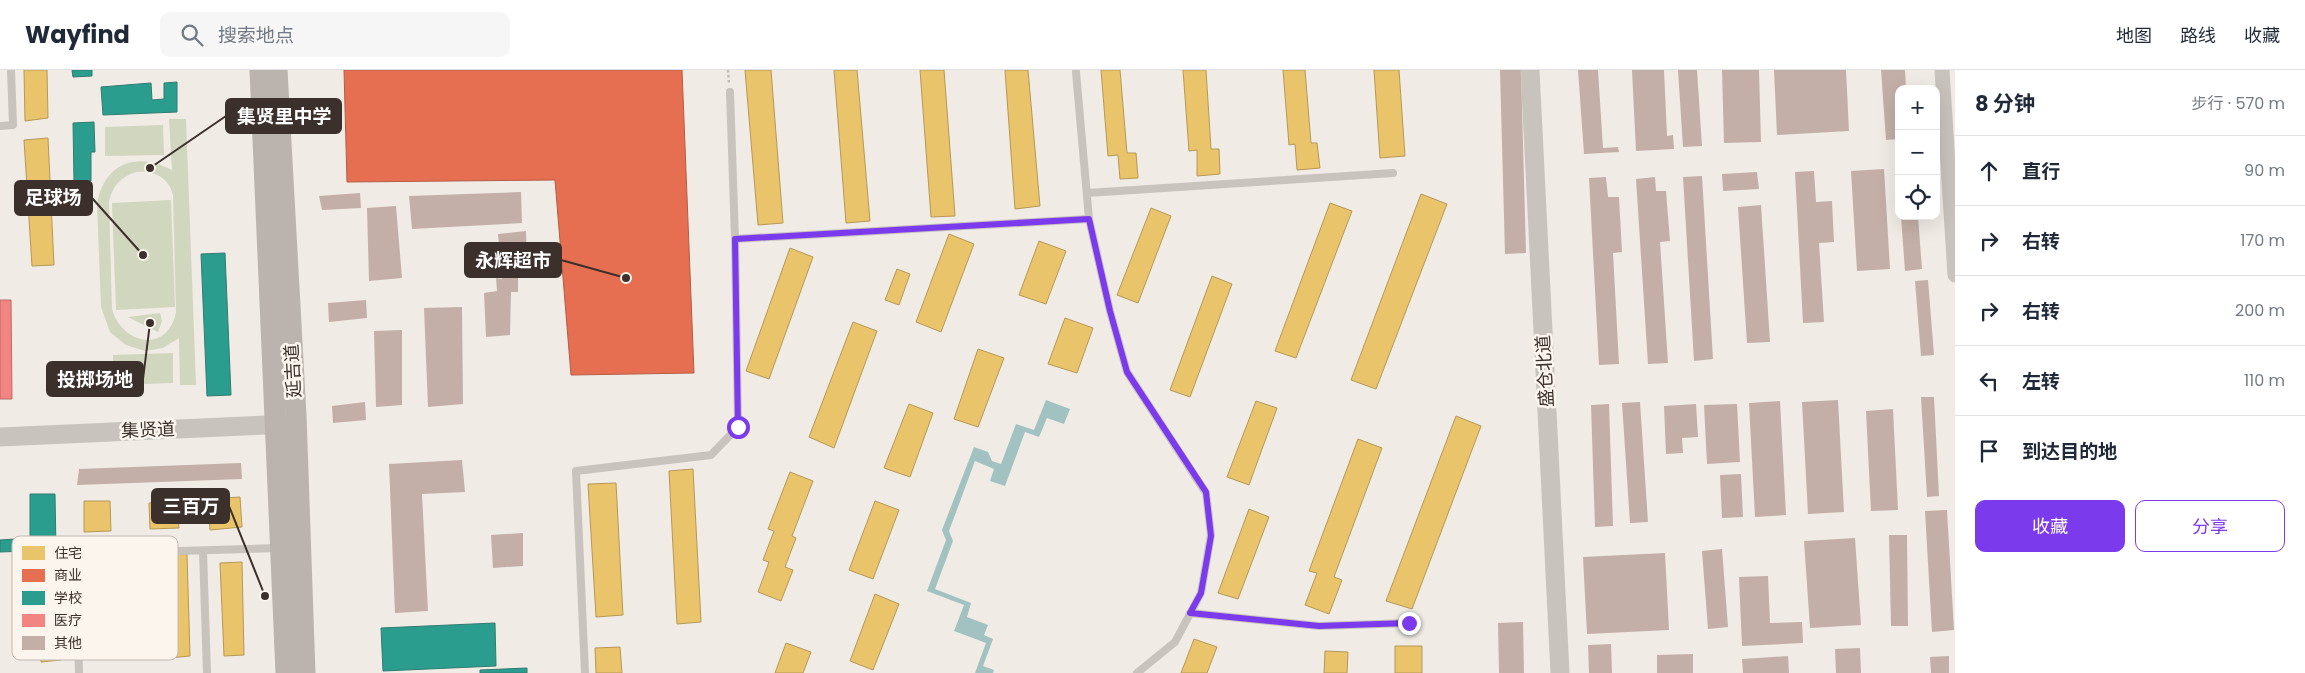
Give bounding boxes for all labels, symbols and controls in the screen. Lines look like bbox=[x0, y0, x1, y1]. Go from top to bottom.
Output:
search box bbox=[160, 12, 510, 57]
text: Wayfind bbox=[25, 18, 130, 51]
icon: search bbox=[178, 21, 206, 49]
text: 搜索地点 bbox=[218, 22, 294, 49]
text: 地图 bbox=[2116, 23, 2152, 48]
text: 路线 bbox=[2180, 23, 2216, 48]
text: 收藏 bbox=[2244, 23, 2280, 48]
map controls bbox=[1895, 85, 1940, 220]
button: + bbox=[1895, 85, 1940, 130]
text: 8 分钟 bbox=[1975, 89, 2035, 118]
text: 步行 · 570 m bbox=[2191, 92, 2285, 115]
callout: 集贤里中学 bbox=[226, 99, 341, 133]
text: 集贤里中学 bbox=[236, 103, 332, 130]
button: − bbox=[1895, 130, 1940, 175]
icon: ahead bbox=[1975, 157, 2003, 185]
text: 直行 bbox=[2022, 158, 2060, 185]
text: 90 m bbox=[2244, 159, 2285, 182]
button: locate bbox=[1895, 175, 1940, 220]
callout: 足球场 bbox=[15, 181, 92, 215]
text: 足球场 bbox=[24, 184, 82, 211]
icon: right bbox=[1975, 227, 2003, 255]
text: 右转 bbox=[2022, 228, 2060, 255]
text: 170 m bbox=[2240, 229, 2285, 252]
callout: 永辉超市 bbox=[465, 243, 561, 277]
text: 永辉超市 bbox=[475, 247, 551, 274]
icon: right bbox=[1975, 297, 2003, 325]
text: 右转 bbox=[2022, 298, 2060, 325]
text: 200 m bbox=[2235, 299, 2285, 322]
street label: 盛仓北道 bbox=[1530, 334, 1559, 408]
street label: 延吉道 bbox=[279, 343, 306, 399]
callout: 投掷场地 bbox=[47, 362, 143, 396]
text: 投掷场地 bbox=[57, 366, 133, 393]
icon: left bbox=[1975, 367, 2003, 395]
text: 左转 bbox=[2022, 368, 2060, 395]
text: 110 m bbox=[2244, 369, 2285, 392]
street label: 集贤道 bbox=[121, 416, 175, 443]
route start bbox=[727, 416, 750, 439]
icon: arrive bbox=[1975, 437, 2003, 465]
text: 到达目的地 bbox=[2022, 438, 2117, 465]
callout: 三百万 bbox=[152, 489, 229, 523]
text: 三百万 bbox=[162, 493, 220, 520]
button: 收藏 bbox=[1975, 500, 2125, 552]
button: 分享 bbox=[2135, 500, 2285, 552]
legend bbox=[12, 536, 178, 660]
text: 住宅 bbox=[54, 543, 82, 563]
text: 商业 bbox=[54, 565, 82, 585]
text: 学校 bbox=[54, 588, 82, 608]
text: 医疗 bbox=[54, 610, 82, 630]
route end bbox=[1398, 612, 1421, 635]
text: 其他 bbox=[54, 633, 82, 653]

